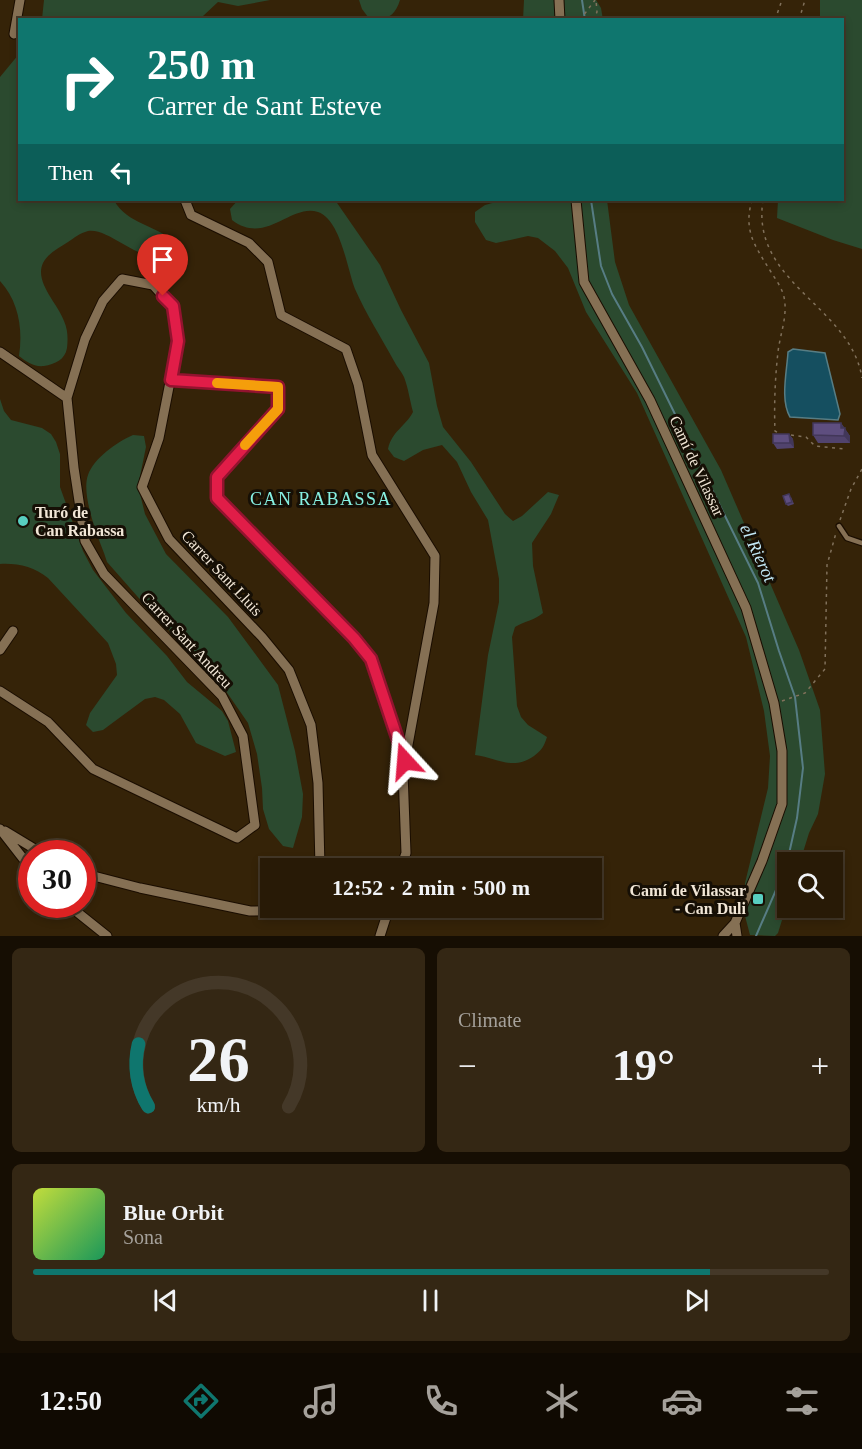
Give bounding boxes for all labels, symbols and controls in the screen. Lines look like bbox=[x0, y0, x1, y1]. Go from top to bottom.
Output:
icon: right bbox=[48, 42, 126, 120]
text: 250 m bbox=[147, 42, 256, 88]
text: Carrer de Sant Esteve bbox=[147, 91, 382, 121]
icon: left bbox=[105, 156, 138, 189]
text: Then bbox=[48, 160, 93, 185]
pin bbox=[137, 234, 188, 296]
icon: arrive bbox=[146, 243, 179, 276]
street label: Camí de Vilassar bbox=[666, 413, 728, 520]
district label: CAN RABASSA bbox=[250, 489, 392, 509]
place label: Turó de Can Rabassa bbox=[35, 504, 124, 539]
marker: Turó de Can Rabassa bbox=[16, 514, 30, 528]
water label: el Rierot bbox=[736, 521, 781, 586]
street label: Carrer Sant Lluis bbox=[178, 527, 266, 619]
street label: Carrer Sant Andreu bbox=[138, 589, 236, 691]
position arrow bbox=[373, 729, 437, 793]
speed limit sign: 30 bbox=[18, 840, 96, 918]
map controls bbox=[777, 852, 843, 918]
button: search bbox=[777, 852, 843, 918]
text: 12:52 · 2 min · 500 m bbox=[332, 875, 530, 900]
place label: Camí de Vilassar - Can Duli bbox=[630, 882, 747, 917]
marker: Camí de Vilassar - Can Duli bbox=[751, 892, 765, 906]
text: Climate bbox=[458, 1009, 521, 1031]
text: 26 bbox=[187, 1025, 250, 1094]
text: 19° bbox=[612, 1040, 675, 1090]
text: − bbox=[458, 1048, 477, 1084]
text: + bbox=[810, 1048, 829, 1084]
text: km/h bbox=[196, 1093, 241, 1117]
text: Blue Orbit bbox=[123, 1200, 224, 1225]
text: Sona bbox=[123, 1226, 163, 1248]
icon: previous bbox=[149, 1284, 182, 1317]
icon: pause bbox=[414, 1284, 447, 1317]
icon: next bbox=[680, 1284, 713, 1317]
icon: directions bbox=[180, 1380, 222, 1422]
icon: music bbox=[300, 1380, 342, 1422]
icon: phone bbox=[420, 1380, 462, 1422]
icon: climate bbox=[541, 1380, 583, 1422]
icon: car bbox=[661, 1380, 703, 1422]
icon: filters bbox=[781, 1380, 823, 1422]
text: 12:50 bbox=[39, 1386, 102, 1416]

